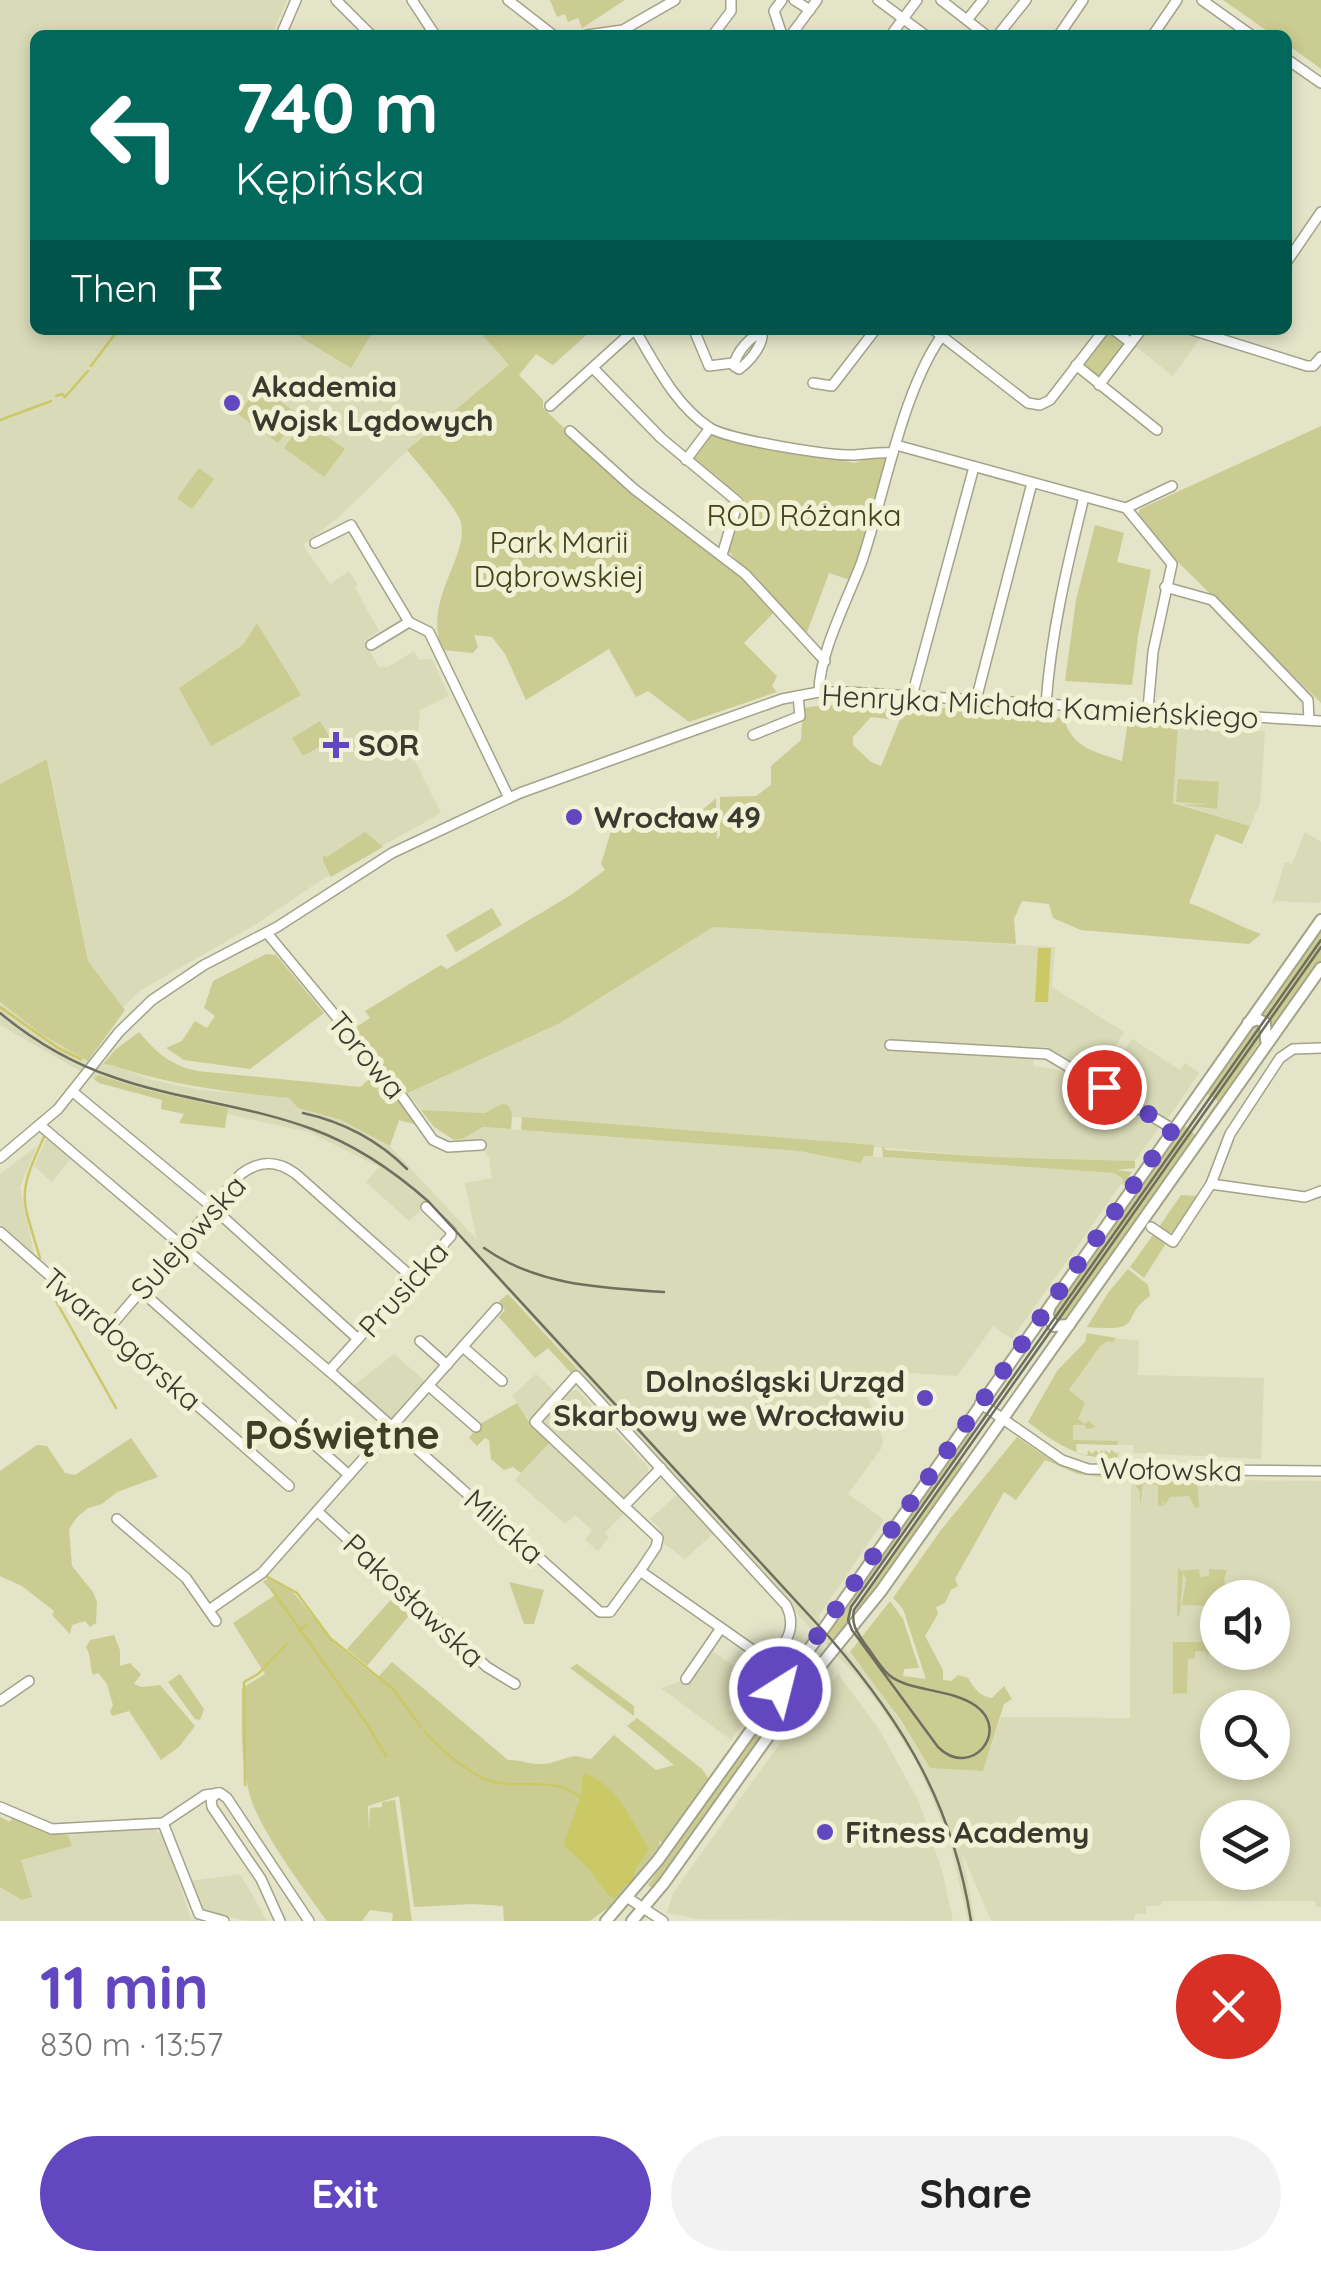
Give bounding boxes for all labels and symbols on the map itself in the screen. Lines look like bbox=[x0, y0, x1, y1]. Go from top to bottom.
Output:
place label: Akademia Wojsk Lądowych bbox=[252, 367, 494, 439]
marker: Akademia Wojsk Lądowych bbox=[221, 392, 243, 414]
park label: ROD Różanka bbox=[707, 496, 901, 534]
park label: Park Marii Dąbrowskiej bbox=[474, 523, 644, 595]
street label: Henryka Michała Kamieńskiego bbox=[820, 676, 1260, 736]
place label: SOR bbox=[358, 726, 419, 764]
marker: SOR bbox=[323, 732, 349, 758]
place label: Wrocław 49 bbox=[594, 798, 761, 836]
marker: Wrocław 49 bbox=[563, 806, 585, 828]
street label: Torowa bbox=[319, 1004, 415, 1106]
pin bbox=[1062, 1045, 1147, 1130]
street label: Sulejowska bbox=[122, 1167, 254, 1307]
street label: Prusicka bbox=[350, 1233, 456, 1345]
street label: Twardogórska bbox=[34, 1259, 210, 1419]
place label: Dolnośląski Urząd Skarbowy we Wrocławiu bbox=[553, 1362, 905, 1434]
marker: Dolnośląski Urząd Skarbowy we Wrocławiu bbox=[914, 1387, 936, 1409]
district label: Poświętne bbox=[244, 1409, 440, 1459]
street label: Wołowska bbox=[1100, 1449, 1242, 1489]
street label: Milicka bbox=[456, 1480, 552, 1572]
street label: Pakosławska bbox=[336, 1525, 492, 1675]
position arrow bbox=[728, 1637, 832, 1741]
place label: Fitness Academy bbox=[845, 1813, 1089, 1851]
marker: Fitness Academy bbox=[814, 1821, 836, 1843]

